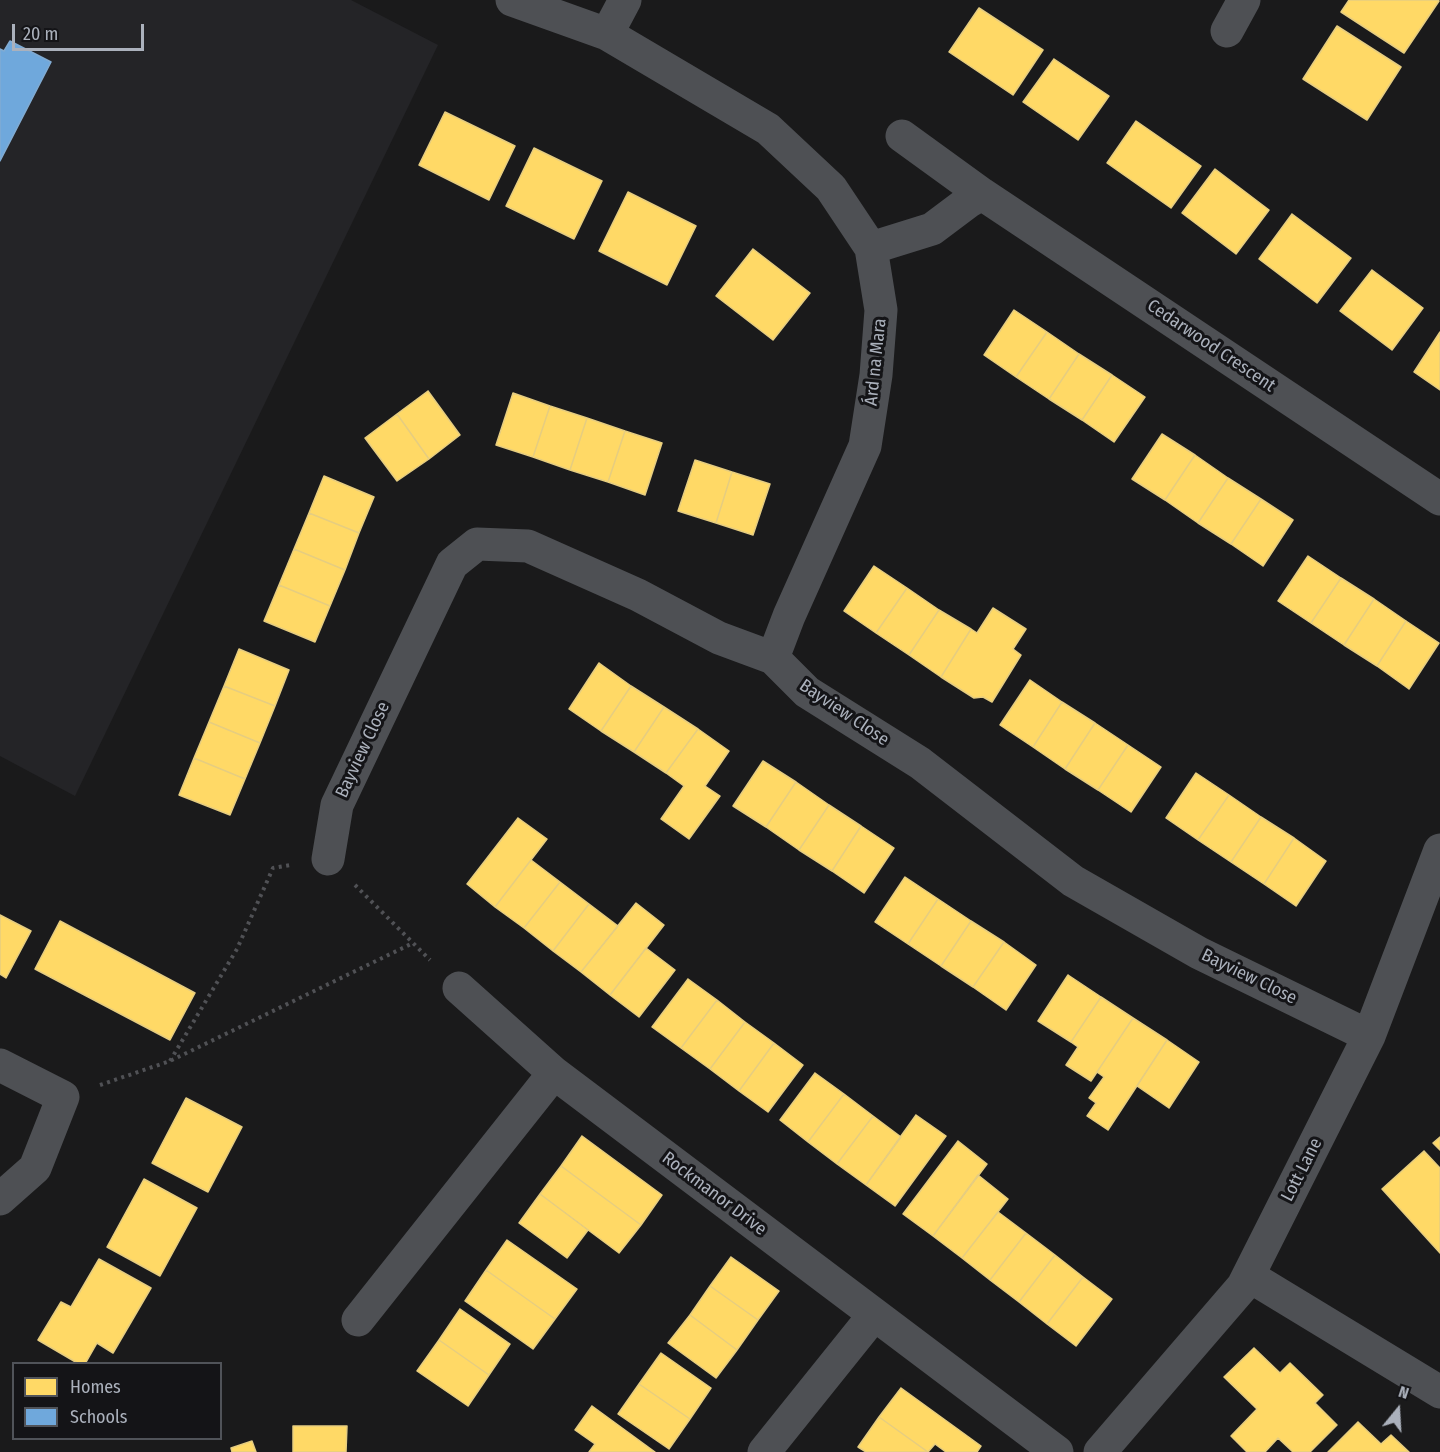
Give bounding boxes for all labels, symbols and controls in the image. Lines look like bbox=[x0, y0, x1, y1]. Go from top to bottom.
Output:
scale bar bbox=[15, 12, 147, 50]
text: 20 m bbox=[23, 23, 58, 45]
street label: Cedarwood Crescent bbox=[1143, 295, 1279, 397]
street label: Árd na Mara bbox=[861, 317, 891, 407]
street label: Bayview Close bbox=[795, 675, 893, 751]
street label: Bayview Close bbox=[331, 699, 395, 801]
street label: Bayview Close bbox=[1198, 945, 1300, 1009]
street label: Lott Lane bbox=[1277, 1135, 1327, 1205]
street label: Rockmanor Drive bbox=[657, 1148, 771, 1240]
legend bbox=[12, 1362, 222, 1440]
text: Homes bbox=[70, 1376, 121, 1398]
north arrow bbox=[1368, 1380, 1428, 1440]
text: N bbox=[1396, 1382, 1411, 1403]
text: Schools bbox=[70, 1406, 128, 1428]

